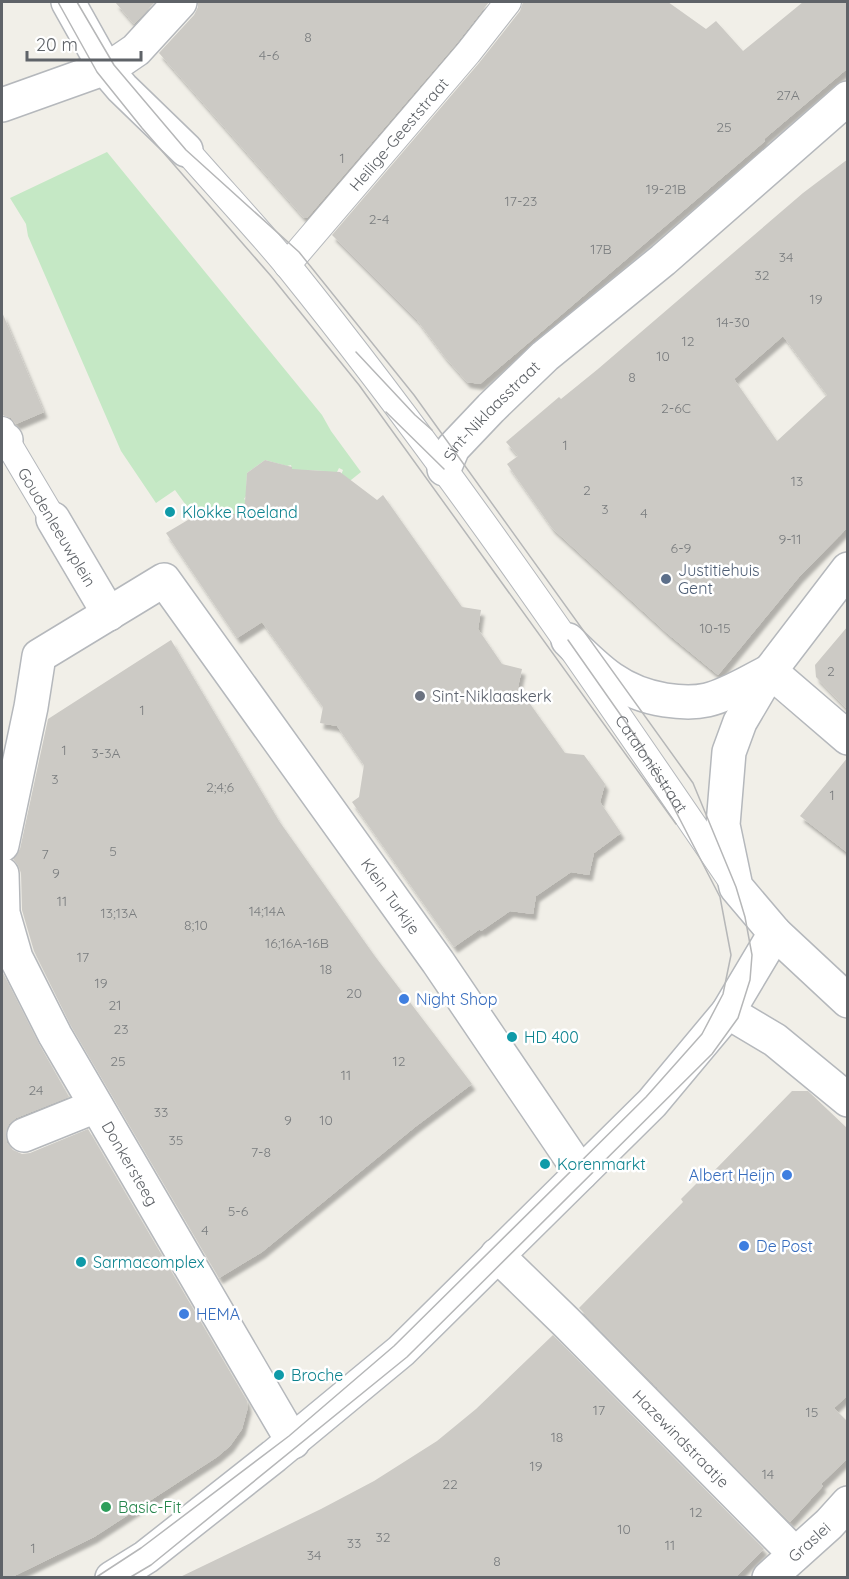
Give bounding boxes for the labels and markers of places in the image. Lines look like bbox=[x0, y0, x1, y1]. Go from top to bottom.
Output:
place label: Klokke Roeland bbox=[182, 502, 298, 522]
marker: Klokke Roeland bbox=[163, 505, 177, 519]
place label: Justitiehuis Gent bbox=[678, 560, 760, 598]
marker: Justitiehuis Gent bbox=[659, 572, 673, 586]
place label: Sint-Niklaaskerk bbox=[432, 686, 552, 706]
marker: Sint-Niklaaskerk bbox=[413, 689, 427, 703]
place label: Night Shop bbox=[416, 989, 497, 1009]
marker: Night Shop bbox=[397, 992, 411, 1006]
place label: HD 400 bbox=[524, 1027, 579, 1047]
marker: HD 400 bbox=[505, 1030, 519, 1044]
place label: Korenmarkt bbox=[557, 1154, 646, 1174]
marker: Korenmarkt bbox=[538, 1157, 552, 1171]
place label: Albert Heijn bbox=[689, 1165, 775, 1185]
marker: Albert Heijn bbox=[780, 1168, 794, 1182]
place label: De Post bbox=[756, 1236, 813, 1256]
marker: De Post bbox=[737, 1239, 751, 1253]
place label: Sarmacomplex bbox=[93, 1252, 205, 1272]
marker: Sarmacomplex bbox=[74, 1255, 88, 1269]
place label: HEMA bbox=[196, 1304, 240, 1324]
marker: HEMA bbox=[177, 1307, 191, 1321]
place label: Broche bbox=[291, 1365, 343, 1385]
marker: Broche bbox=[272, 1368, 286, 1382]
place label: Basic-Fit bbox=[118, 1497, 181, 1517]
marker: Basic-Fit bbox=[99, 1500, 113, 1514]

